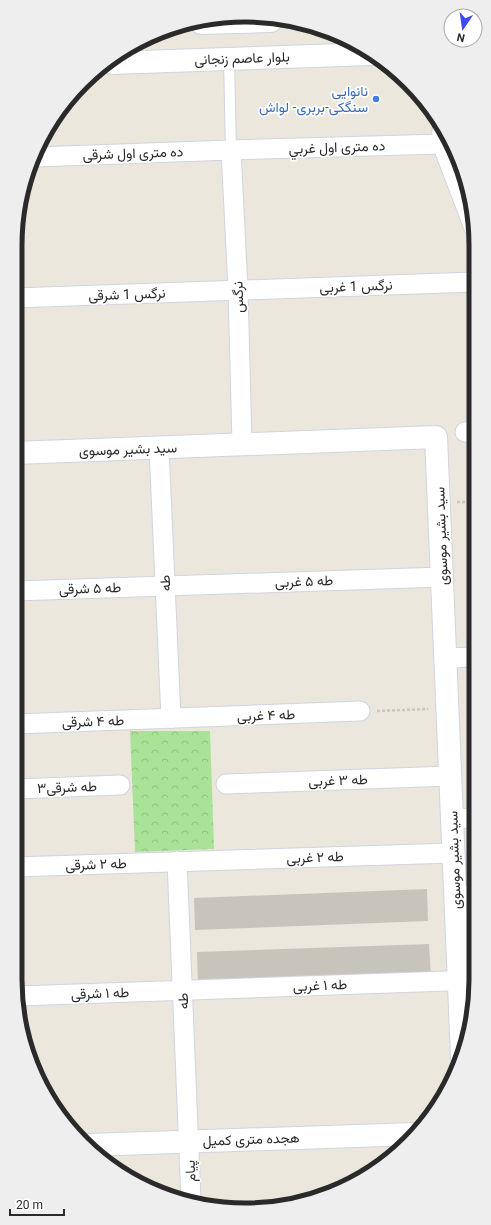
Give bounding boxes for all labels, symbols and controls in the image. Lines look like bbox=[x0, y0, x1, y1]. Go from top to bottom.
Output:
north arrow bbox=[443, 8, 483, 48]
text: N bbox=[455, 30, 466, 44]
street label: بلوار عاصم زنجانی bbox=[194, 48, 290, 69]
place label: نانوایی سنگکی-بربری- لواش bbox=[259, 83, 368, 116]
marker: نانوایی سنگکی-بربری- لواش bbox=[371, 94, 381, 104]
street label: ده متری اول غربي bbox=[288, 137, 386, 161]
street label: ده متری اول شرقی bbox=[82, 143, 184, 165]
street label: نرگس 1 غربی bbox=[319, 277, 393, 296]
street label: نرگس bbox=[229, 281, 248, 313]
street label: نرگس 1 شرقی bbox=[88, 285, 166, 304]
street label: سید بشیر موسوی bbox=[79, 439, 177, 460]
street label: سید بشیر موسوی bbox=[431, 487, 452, 585]
street label: طه ۵ غربی bbox=[274, 572, 334, 591]
street label: طه bbox=[157, 574, 173, 592]
street label: طه ۵ شرقی bbox=[58, 579, 122, 598]
street label: طه ۴ غربی bbox=[237, 706, 295, 725]
street label: طه ۴ شرقی bbox=[62, 712, 124, 731]
street label: طه ۳ غربی bbox=[308, 771, 368, 790]
street label: طه شرقی۳ bbox=[37, 778, 97, 797]
street label: سید بشیر موسوی bbox=[444, 811, 465, 909]
street label: طه ۲ غربی bbox=[286, 848, 344, 867]
street label: طه ۲ شرقی bbox=[65, 855, 127, 874]
street label: طه ۱ غربی bbox=[293, 976, 347, 995]
street label: طه ۱ شرقی bbox=[71, 984, 129, 1003]
street label: طه bbox=[175, 993, 191, 1009]
street label: هجده متری کمیل bbox=[202, 1129, 300, 1150]
street label: پیام bbox=[182, 1160, 200, 1182]
scale bar bbox=[10, 1191, 64, 1217]
text: 20 m bbox=[16, 1198, 43, 1212]

